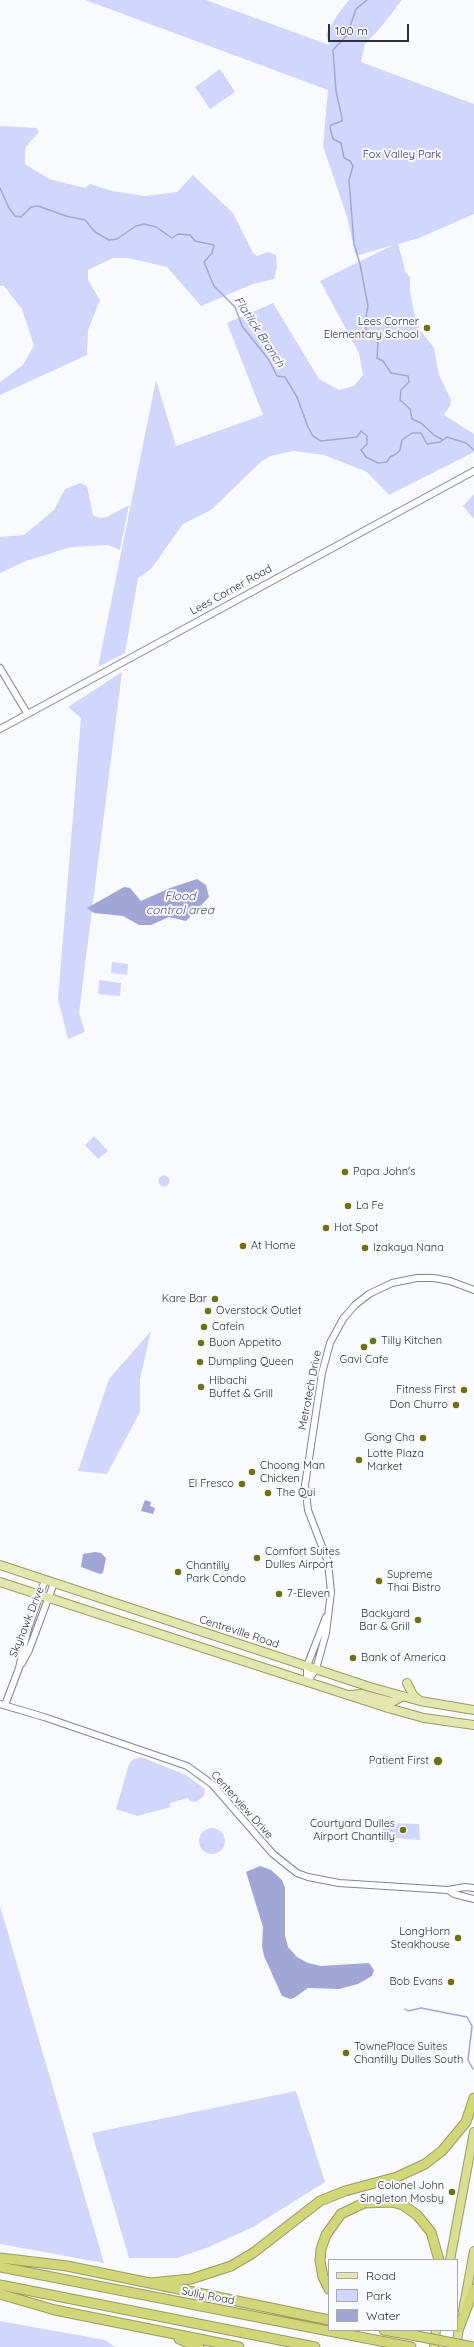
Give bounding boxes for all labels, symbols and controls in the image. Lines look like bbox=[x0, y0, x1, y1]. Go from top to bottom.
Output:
scale bar bbox=[330, 16, 411, 42]
text: 100 m bbox=[335, 23, 368, 38]
park label: Fox Valley Park bbox=[363, 148, 441, 162]
water label: Flatlick Branch bbox=[231, 294, 287, 370]
place label: Lees Corner Elementary School bbox=[324, 315, 419, 341]
marker: Lees Corner Elementary School bbox=[422, 323, 432, 333]
street label: Lees Corner Road bbox=[188, 562, 274, 618]
water label: Flood control area bbox=[146, 889, 214, 917]
place label: Papa John's bbox=[353, 1165, 415, 1179]
marker: Papa John's bbox=[340, 1167, 350, 1177]
place label: La Fe bbox=[356, 1199, 384, 1213]
marker: La Fe bbox=[343, 1201, 353, 1211]
place label: Hot Spot bbox=[334, 1221, 379, 1235]
marker: Hot Spot bbox=[321, 1223, 331, 1233]
place label: At Home bbox=[251, 1239, 296, 1253]
marker: At Home bbox=[238, 1241, 248, 1251]
place label: Izakaya Nana bbox=[373, 1241, 444, 1255]
marker: Izakaya Nana bbox=[360, 1243, 370, 1253]
place label: Kare Bar bbox=[162, 1292, 207, 1306]
marker: Kare Bar bbox=[210, 1294, 220, 1304]
place label: Overstock Outlet bbox=[216, 1304, 301, 1318]
marker: Overstock Outlet bbox=[203, 1306, 213, 1316]
place label: Cafein bbox=[212, 1320, 244, 1334]
marker: Cafein bbox=[199, 1322, 209, 1332]
place label: Tilly Kitchen bbox=[381, 1334, 442, 1348]
place label: Buon Appetito bbox=[209, 1336, 281, 1350]
marker: Tilly Kitchen bbox=[368, 1336, 378, 1346]
marker: Buon Appetito bbox=[196, 1338, 206, 1348]
marker: Gavi Cafe bbox=[359, 1342, 369, 1352]
street label: Metrotech Drive bbox=[296, 1349, 324, 1431]
place label: Gavi Cafe bbox=[339, 1353, 389, 1367]
place label: Dumpling Queen bbox=[208, 1355, 294, 1369]
marker: Dumpling Queen bbox=[195, 1357, 205, 1367]
place label: Hibachi Buffet & Grill bbox=[209, 1374, 273, 1400]
marker: Hibachi Buffet & Grill bbox=[196, 1382, 206, 1392]
place label: Fitness First bbox=[396, 1383, 456, 1397]
marker: Fitness First bbox=[459, 1385, 469, 1395]
place label: Don Churro bbox=[389, 1398, 448, 1412]
marker: Don Churro bbox=[451, 1400, 461, 1410]
place label: Gong Cha bbox=[364, 1431, 415, 1445]
marker: Gong Cha bbox=[418, 1433, 428, 1443]
place label: Lotte Plaza Market bbox=[367, 1447, 424, 1473]
marker: Lotte Plaza Market bbox=[354, 1455, 364, 1465]
place label: Choong Man Chicken bbox=[260, 1459, 325, 1485]
marker: Choong Man Chicken bbox=[247, 1467, 257, 1477]
place label: El Fresco bbox=[188, 1477, 234, 1491]
marker: El Fresco bbox=[237, 1479, 247, 1489]
place label: The Qui bbox=[276, 1486, 315, 1500]
marker: The Qui bbox=[263, 1488, 273, 1498]
place label: Comfort Suites Dulles Airport bbox=[265, 1545, 340, 1571]
marker: Comfort Suites Dulles Airport bbox=[252, 1553, 262, 1563]
place label: Chantilly Park Condo bbox=[186, 1559, 246, 1585]
marker: Chantilly Park Condo bbox=[173, 1567, 183, 1577]
place label: Supreme Thai Bistro bbox=[387, 1568, 441, 1594]
marker: Supreme Thai Bistro bbox=[374, 1576, 384, 1586]
street label: Skyhawk Drive bbox=[7, 1585, 47, 1659]
place label: 7-Eleven bbox=[287, 1587, 330, 1601]
marker: 7-Eleven bbox=[274, 1589, 284, 1599]
place label: Backyard Bar & Grill bbox=[359, 1607, 410, 1633]
street label: Centreville Road bbox=[197, 1613, 281, 1651]
marker: Backyard Bar & Grill bbox=[413, 1615, 423, 1625]
place label: Bank of America bbox=[361, 1651, 446, 1665]
marker: Bank of America bbox=[348, 1653, 358, 1663]
place label: Patient First bbox=[369, 1754, 429, 1768]
marker: Patient First bbox=[432, 1755, 444, 1767]
street label: Centerview Drive bbox=[208, 1768, 276, 1842]
place label: Courtyard Dulles Airport Chantilly bbox=[310, 1817, 395, 1843]
marker: Courtyard Dulles Airport Chantilly bbox=[398, 1825, 408, 1835]
place label: LongHorn Steakhouse bbox=[391, 1925, 450, 1951]
marker: LongHorn Steakhouse bbox=[453, 1933, 463, 1943]
place label: Bob Evans bbox=[389, 1975, 443, 1989]
marker: Bob Evans bbox=[446, 1977, 456, 1987]
place label: TownePlace Suites Chantilly Dulles South bbox=[354, 2040, 463, 2066]
marker: TownePlace Suites Chantilly Dulles South bbox=[341, 2048, 351, 2058]
place label: Colonel John Singleton Mosby bbox=[360, 2179, 444, 2205]
marker: Colonel John Singleton Mosby bbox=[447, 2187, 457, 2197]
legend bbox=[328, 2259, 458, 2331]
text: Road bbox=[366, 2268, 396, 2283]
street label: Sully Road bbox=[180, 2284, 236, 2308]
text: Park bbox=[366, 2288, 391, 2303]
text: Water bbox=[366, 2308, 400, 2323]

